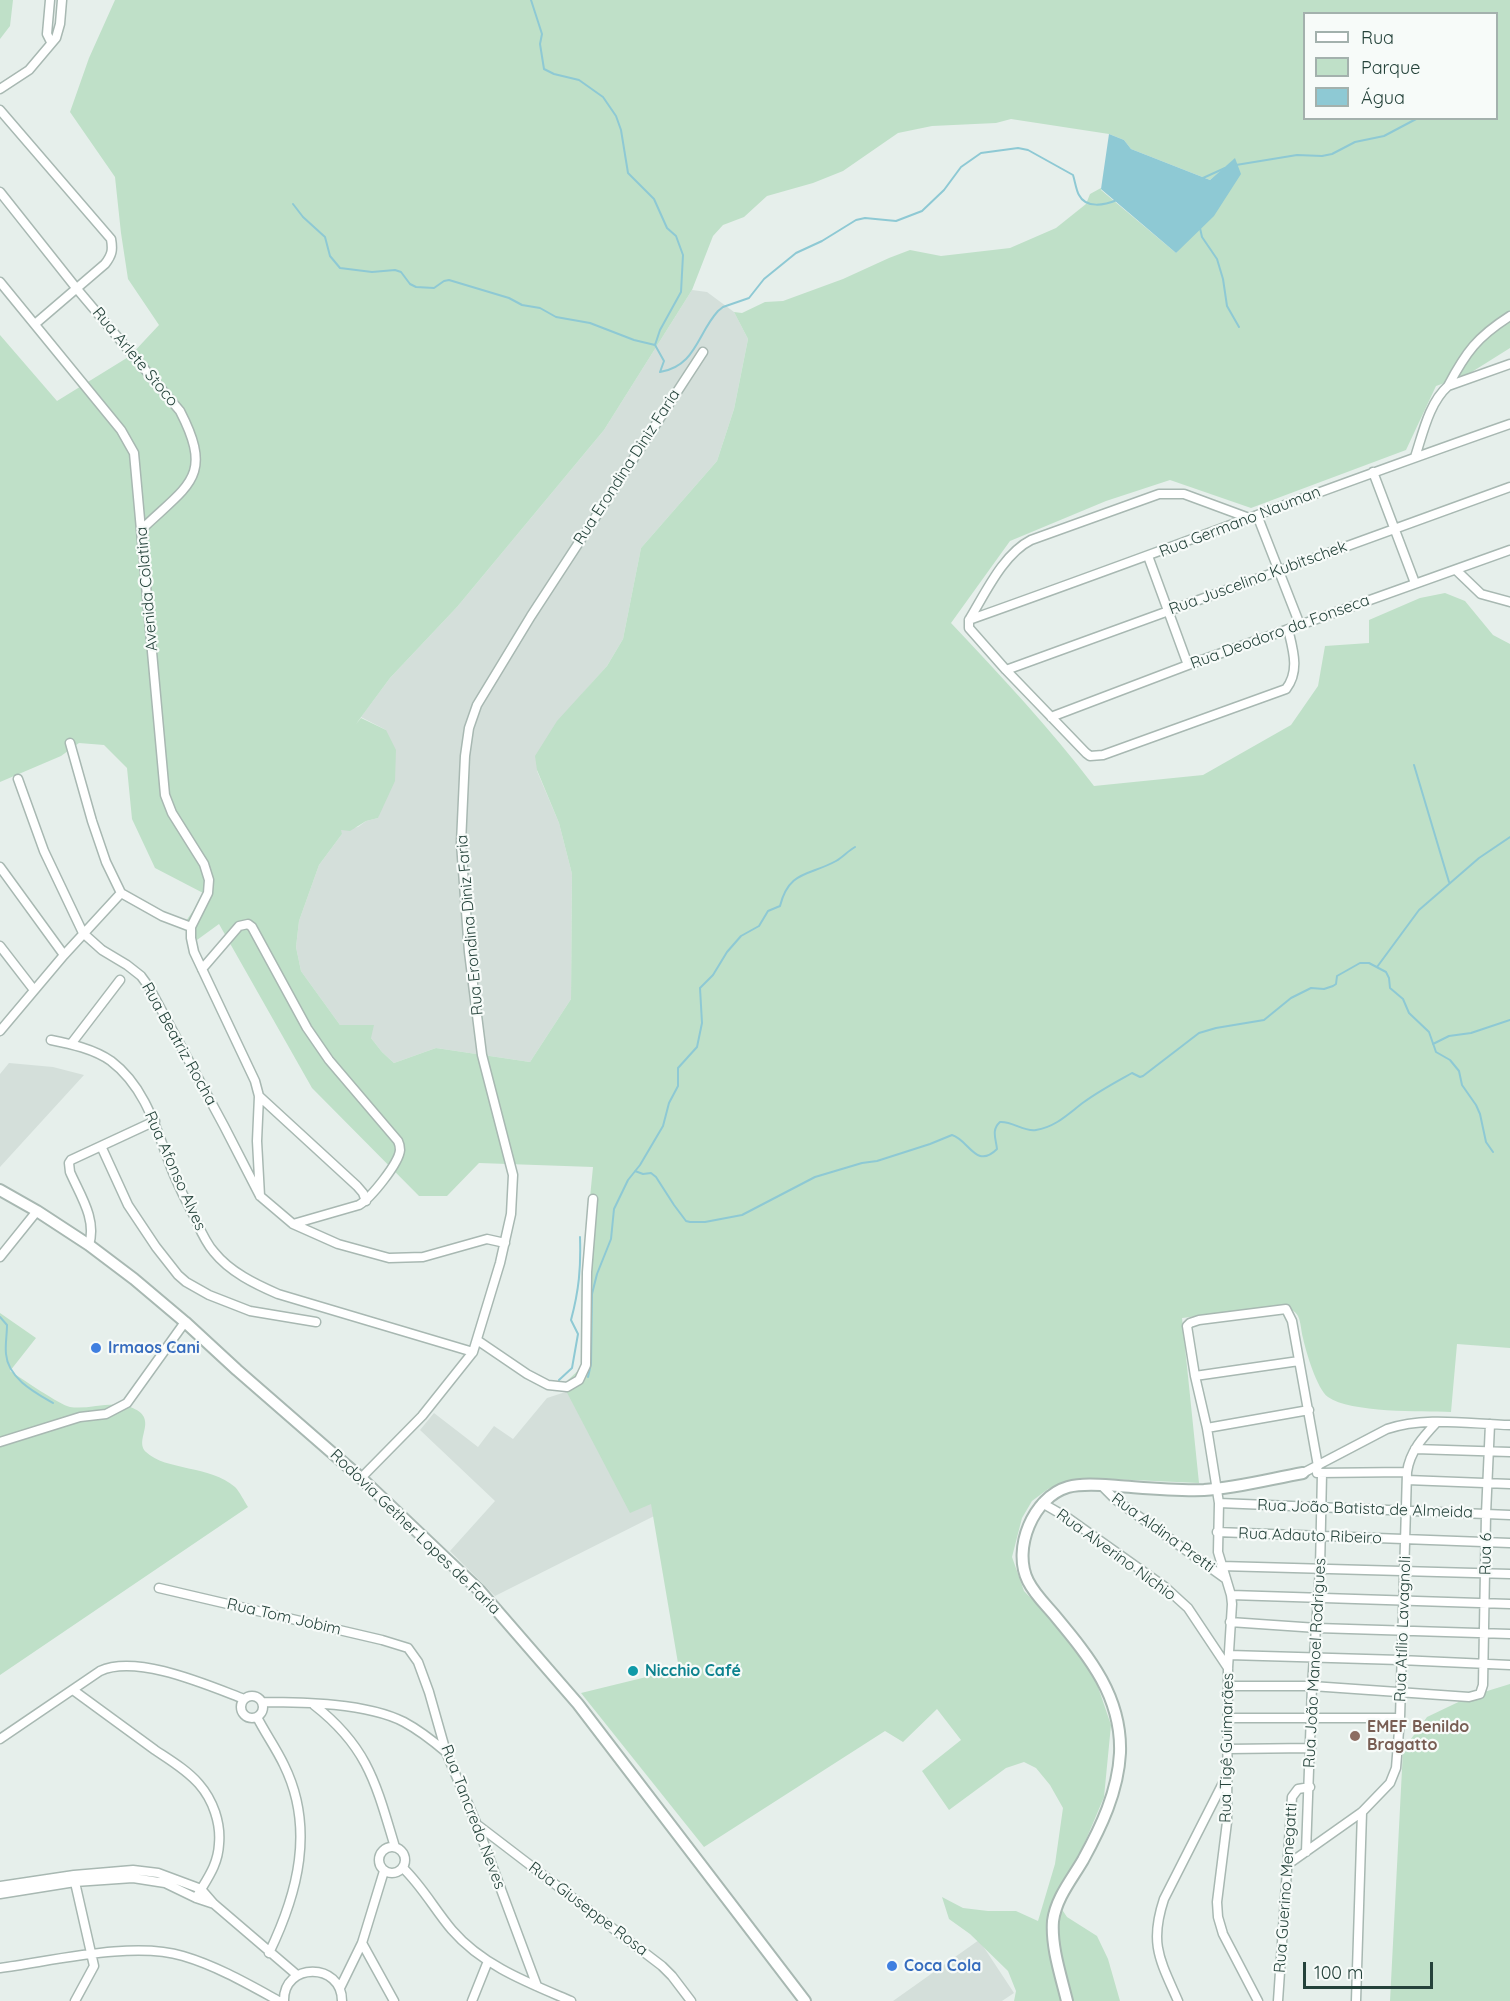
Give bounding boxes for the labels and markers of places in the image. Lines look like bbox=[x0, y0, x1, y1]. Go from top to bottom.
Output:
place label: Irmaos Cani bbox=[108, 1338, 200, 1358]
marker: Irmaos Cani bbox=[89, 1341, 103, 1355]
place label: Nicchio Café bbox=[645, 1661, 741, 1681]
marker: Nicchio Café bbox=[626, 1664, 640, 1678]
place label: EMEF Benildo Bragatto bbox=[1367, 1717, 1469, 1755]
marker: EMEF Benildo Bragatto bbox=[1348, 1729, 1362, 1743]
place label: Coca Cola bbox=[904, 1956, 981, 1976]
marker: Coca Cola bbox=[885, 1959, 899, 1973]

